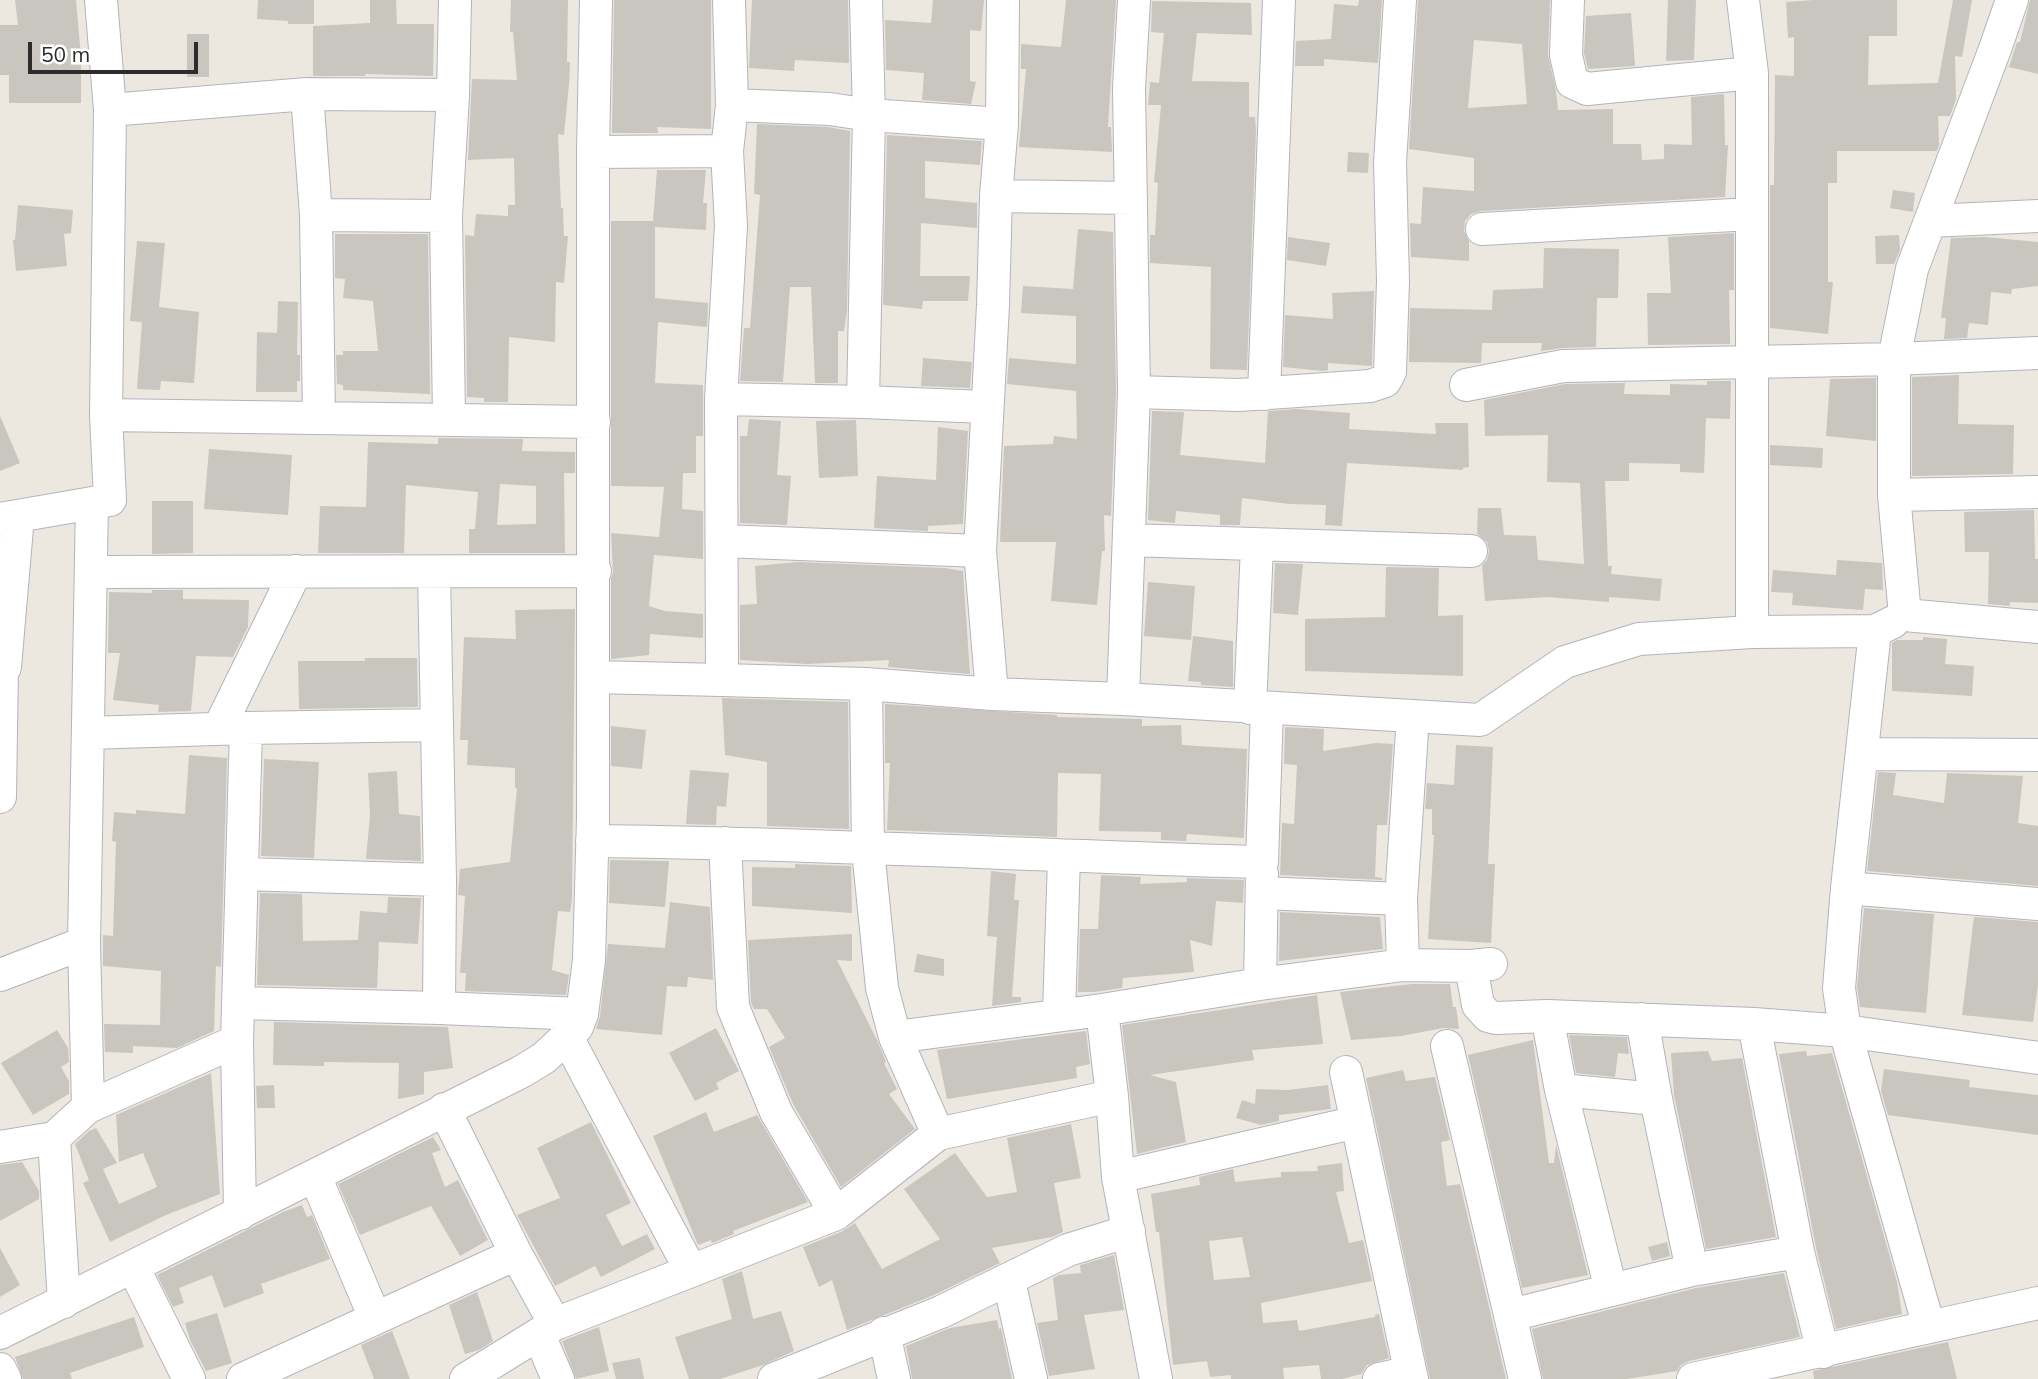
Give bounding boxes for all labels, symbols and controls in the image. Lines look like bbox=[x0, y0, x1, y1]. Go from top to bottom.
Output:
scale bar bbox=[32, 28, 201, 72]
text: 50 m bbox=[41, 41, 90, 67]

